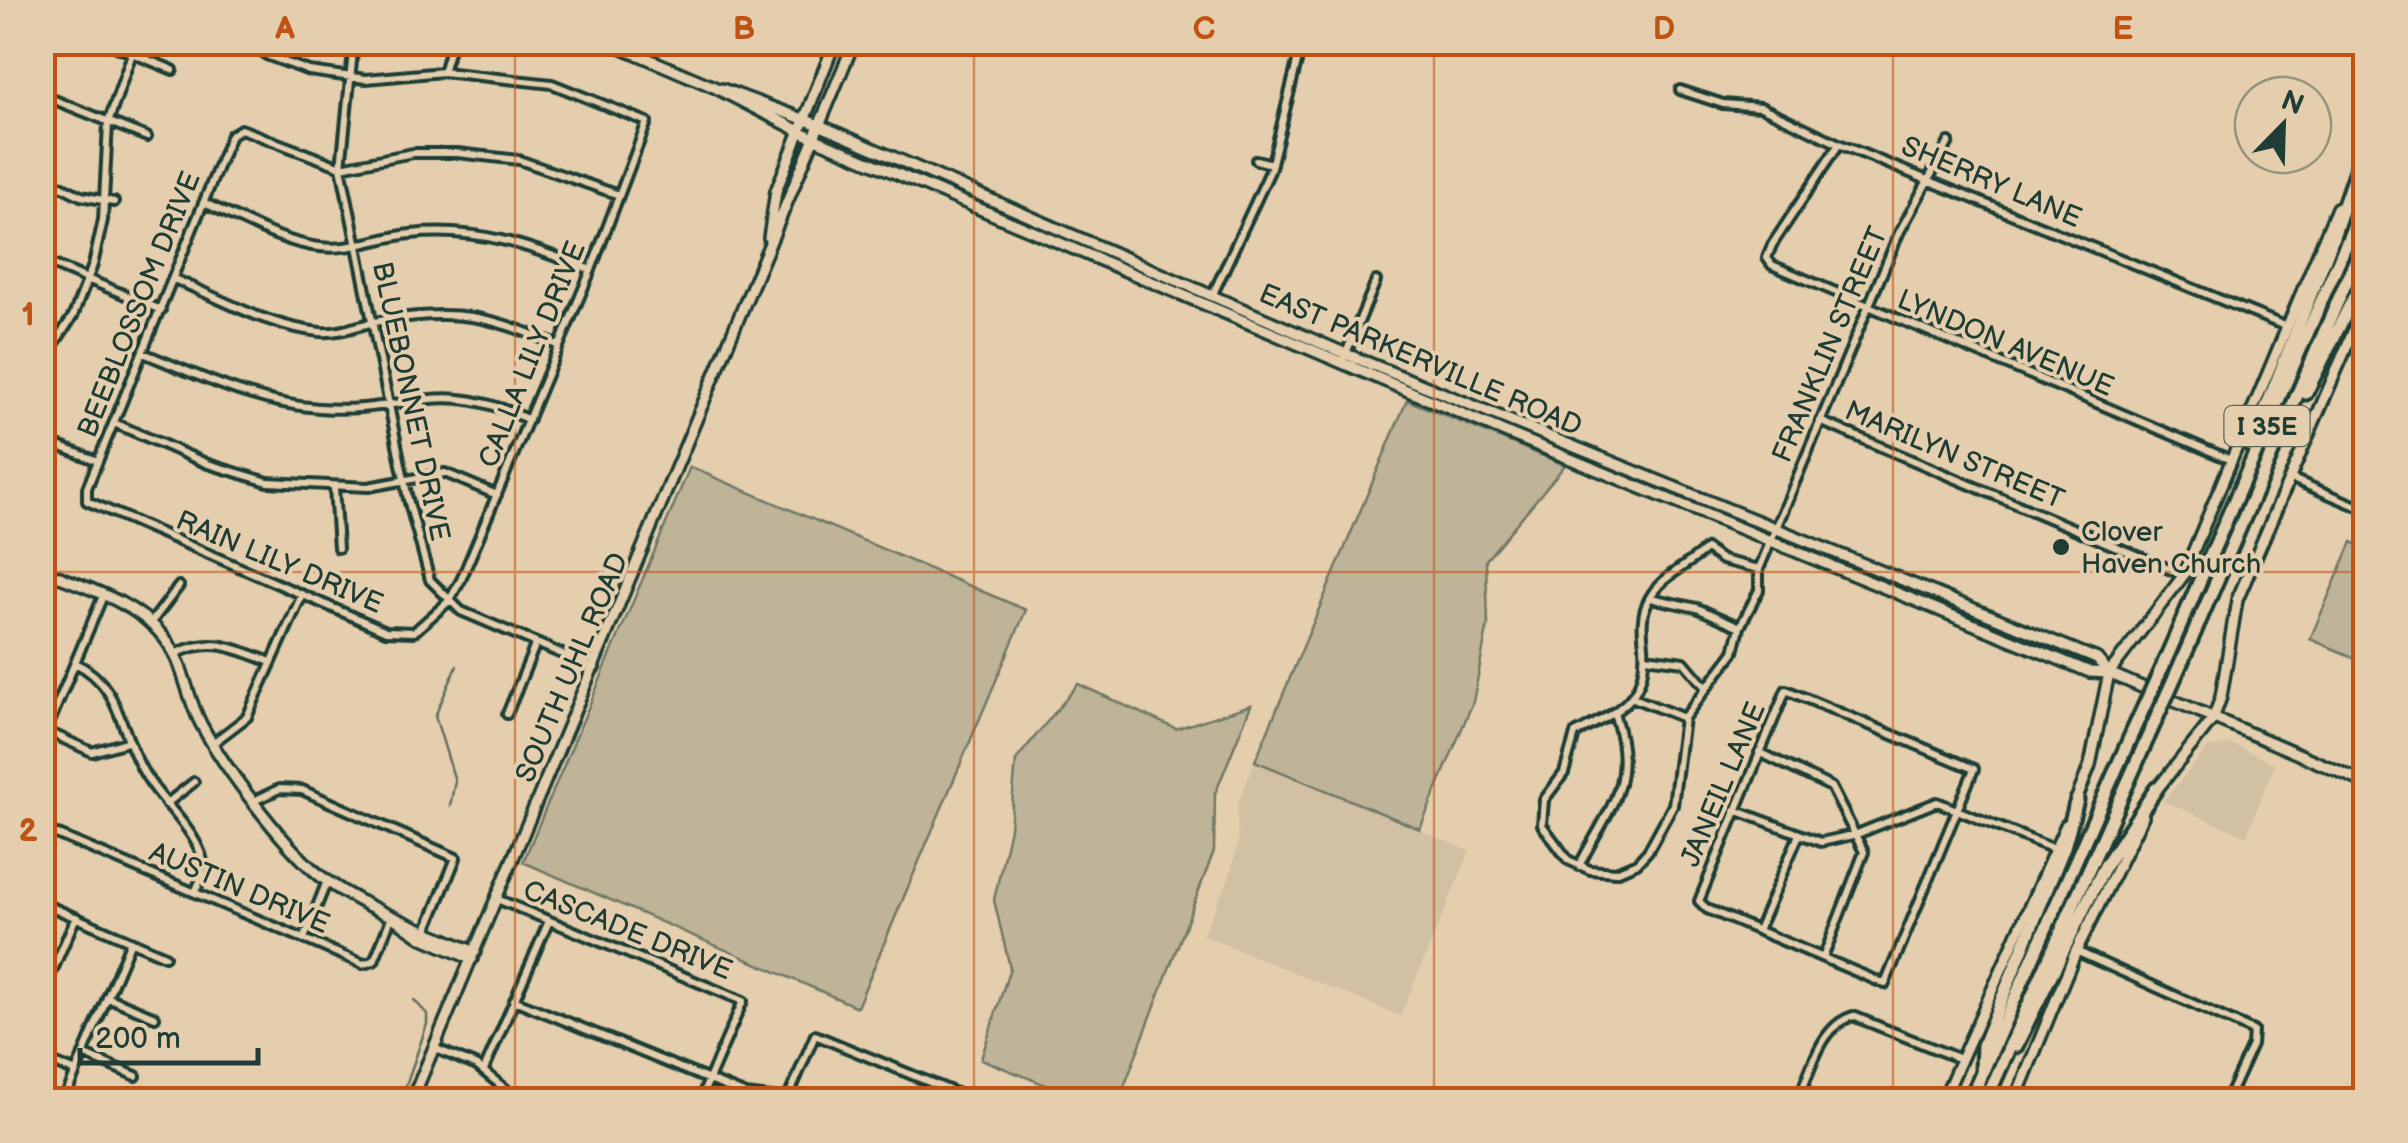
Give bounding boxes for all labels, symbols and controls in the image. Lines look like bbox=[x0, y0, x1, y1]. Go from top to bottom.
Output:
text: A bbox=[274, 10, 295, 49]
text: B bbox=[733, 10, 755, 49]
text: C bbox=[1193, 10, 1215, 49]
text: D bbox=[1653, 10, 1675, 49]
text: E bbox=[2113, 10, 2133, 49]
north arrow bbox=[2233, 75, 2333, 175]
text: N bbox=[2276, 84, 2308, 123]
street label: SHERRY LANE bbox=[1896, 130, 2086, 235]
street label: BEEBLOSSOM DRIVE bbox=[71, 167, 208, 442]
street label: FRANKLIN STREET bbox=[1766, 222, 1895, 467]
street label: CALLA LILY DRIVE bbox=[472, 237, 593, 472]
street label: BLUEBONNET DRIVE bbox=[365, 259, 456, 544]
street label: EAST PARKERVILLE ROAD bbox=[1254, 277, 1587, 443]
street label: LYNDON AVENUE bbox=[1892, 283, 2118, 404]
text: 1 bbox=[21, 296, 35, 335]
street label: MARILYN STREET bbox=[1840, 394, 2069, 516]
road number: I 35E bbox=[2224, 406, 2310, 446]
street label: RAIN LILY DRIVE bbox=[171, 504, 388, 621]
place label: Clover Haven Church bbox=[2081, 516, 2261, 581]
marker: Clover Haven Church bbox=[2050, 536, 2072, 558]
street label: SOUTH UHL ROAD bbox=[509, 548, 636, 787]
street label: JANEIL LANE bbox=[1674, 698, 1773, 872]
text: 2 bbox=[18, 812, 38, 851]
street label: AUSTIN DRIVE bbox=[144, 836, 334, 941]
street label: CASCADE DRIVE bbox=[518, 873, 737, 987]
scale bar bbox=[80, 1003, 258, 1065]
text: 200 m bbox=[95, 1021, 181, 1057]

